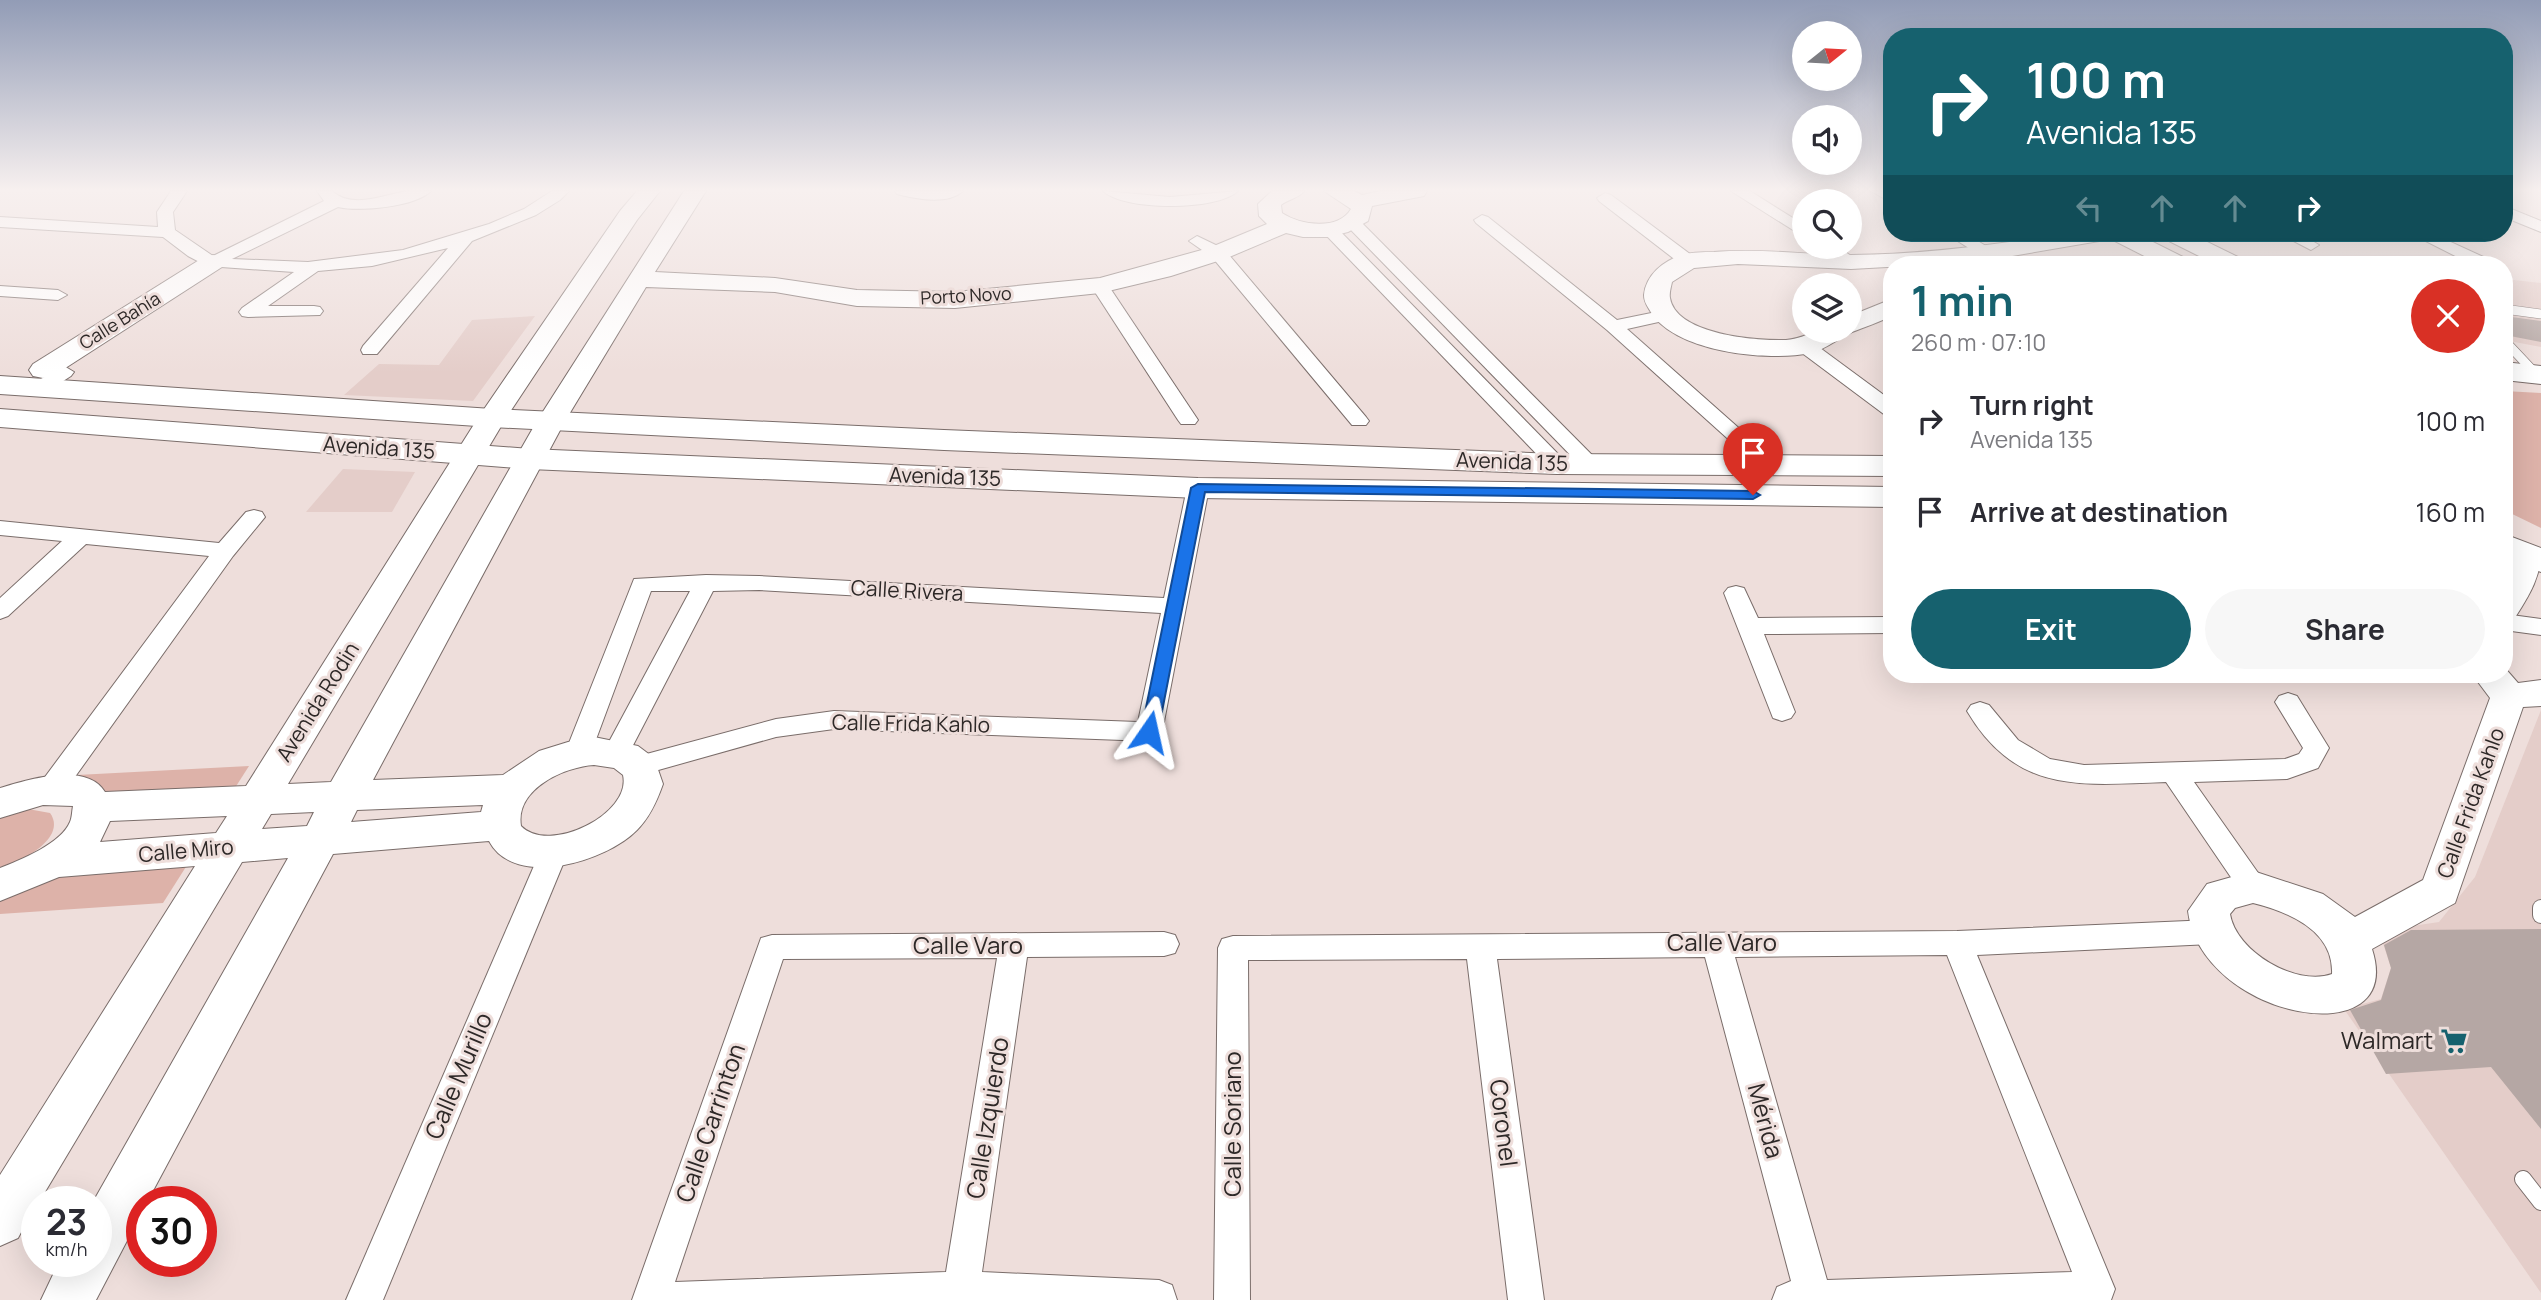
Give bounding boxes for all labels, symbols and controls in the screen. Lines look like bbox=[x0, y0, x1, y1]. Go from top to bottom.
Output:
north arrow bbox=[1792, 21, 1862, 91]
map controls bbox=[1792, 21, 1862, 343]
text: 100 m bbox=[2026, 46, 2166, 113]
icon: right bbox=[1911, 56, 2002, 147]
button: sound bbox=[1792, 105, 1862, 175]
text: Avenida 135 bbox=[2026, 110, 2197, 154]
button: search bbox=[1792, 189, 1862, 259]
icon: left bbox=[2070, 189, 2108, 227]
icon: ahead bbox=[2143, 189, 2181, 227]
icon: ahead bbox=[2216, 189, 2254, 227]
icon: right bbox=[2289, 189, 2327, 227]
text: 1 min bbox=[1911, 271, 2014, 329]
button: layers bbox=[1792, 273, 1862, 343]
button: close bbox=[2411, 279, 2485, 353]
street label: Porto Novo bbox=[920, 281, 1012, 309]
street label: Calle Bahía bbox=[74, 286, 165, 355]
text: 260 m · 07:10 bbox=[1911, 326, 2046, 358]
text: Turn right bbox=[1970, 387, 2094, 423]
icon: right bbox=[1911, 402, 1949, 440]
text: 100 m bbox=[2416, 403, 2485, 439]
pin bbox=[1723, 423, 1783, 495]
text: Avenida 135 bbox=[1970, 423, 2093, 455]
street label: Avenida 135 bbox=[322, 429, 436, 465]
icon: arrive bbox=[1734, 434, 1772, 472]
street label: Avenida 135 bbox=[1455, 445, 1569, 477]
street label: Avenida 135 bbox=[888, 460, 1002, 492]
icon: arrive bbox=[1911, 493, 1949, 531]
text: Arrive at destination bbox=[1970, 494, 2228, 530]
text: 160 m bbox=[2416, 494, 2485, 530]
street label: Calle Rivera bbox=[850, 573, 964, 607]
button: Exit bbox=[1911, 589, 2191, 669]
button: Share bbox=[2205, 589, 2485, 669]
street label: Avenida Rodin bbox=[269, 636, 365, 766]
position arrow bbox=[1112, 695, 1186, 769]
street label: Calle Frida Kahlo bbox=[832, 708, 990, 738]
street label: Calle Frida Kahlo bbox=[2430, 724, 2510, 882]
street label: Calle Miro bbox=[137, 832, 235, 868]
street label: Calle Varo bbox=[1667, 925, 1777, 958]
street label: Calle Varo bbox=[913, 928, 1023, 961]
street label: Calle Murillo bbox=[416, 1007, 499, 1144]
place label: Walmart bbox=[2341, 1023, 2433, 1056]
supermarket icon: Walmart bbox=[2439, 1026, 2469, 1056]
street label: Calle Izquierdo bbox=[957, 1035, 1016, 1201]
street label: Calle Carrinton bbox=[667, 1039, 752, 1206]
street label: Calle Soriano bbox=[1215, 1051, 1248, 1197]
street label: Coronel bbox=[1483, 1077, 1526, 1168]
street label: Mérida bbox=[1741, 1080, 1792, 1162]
speed limit sign: 30 bbox=[126, 1186, 217, 1277]
text: 23 bbox=[46, 1198, 87, 1246]
text: km/h bbox=[46, 1237, 87, 1261]

